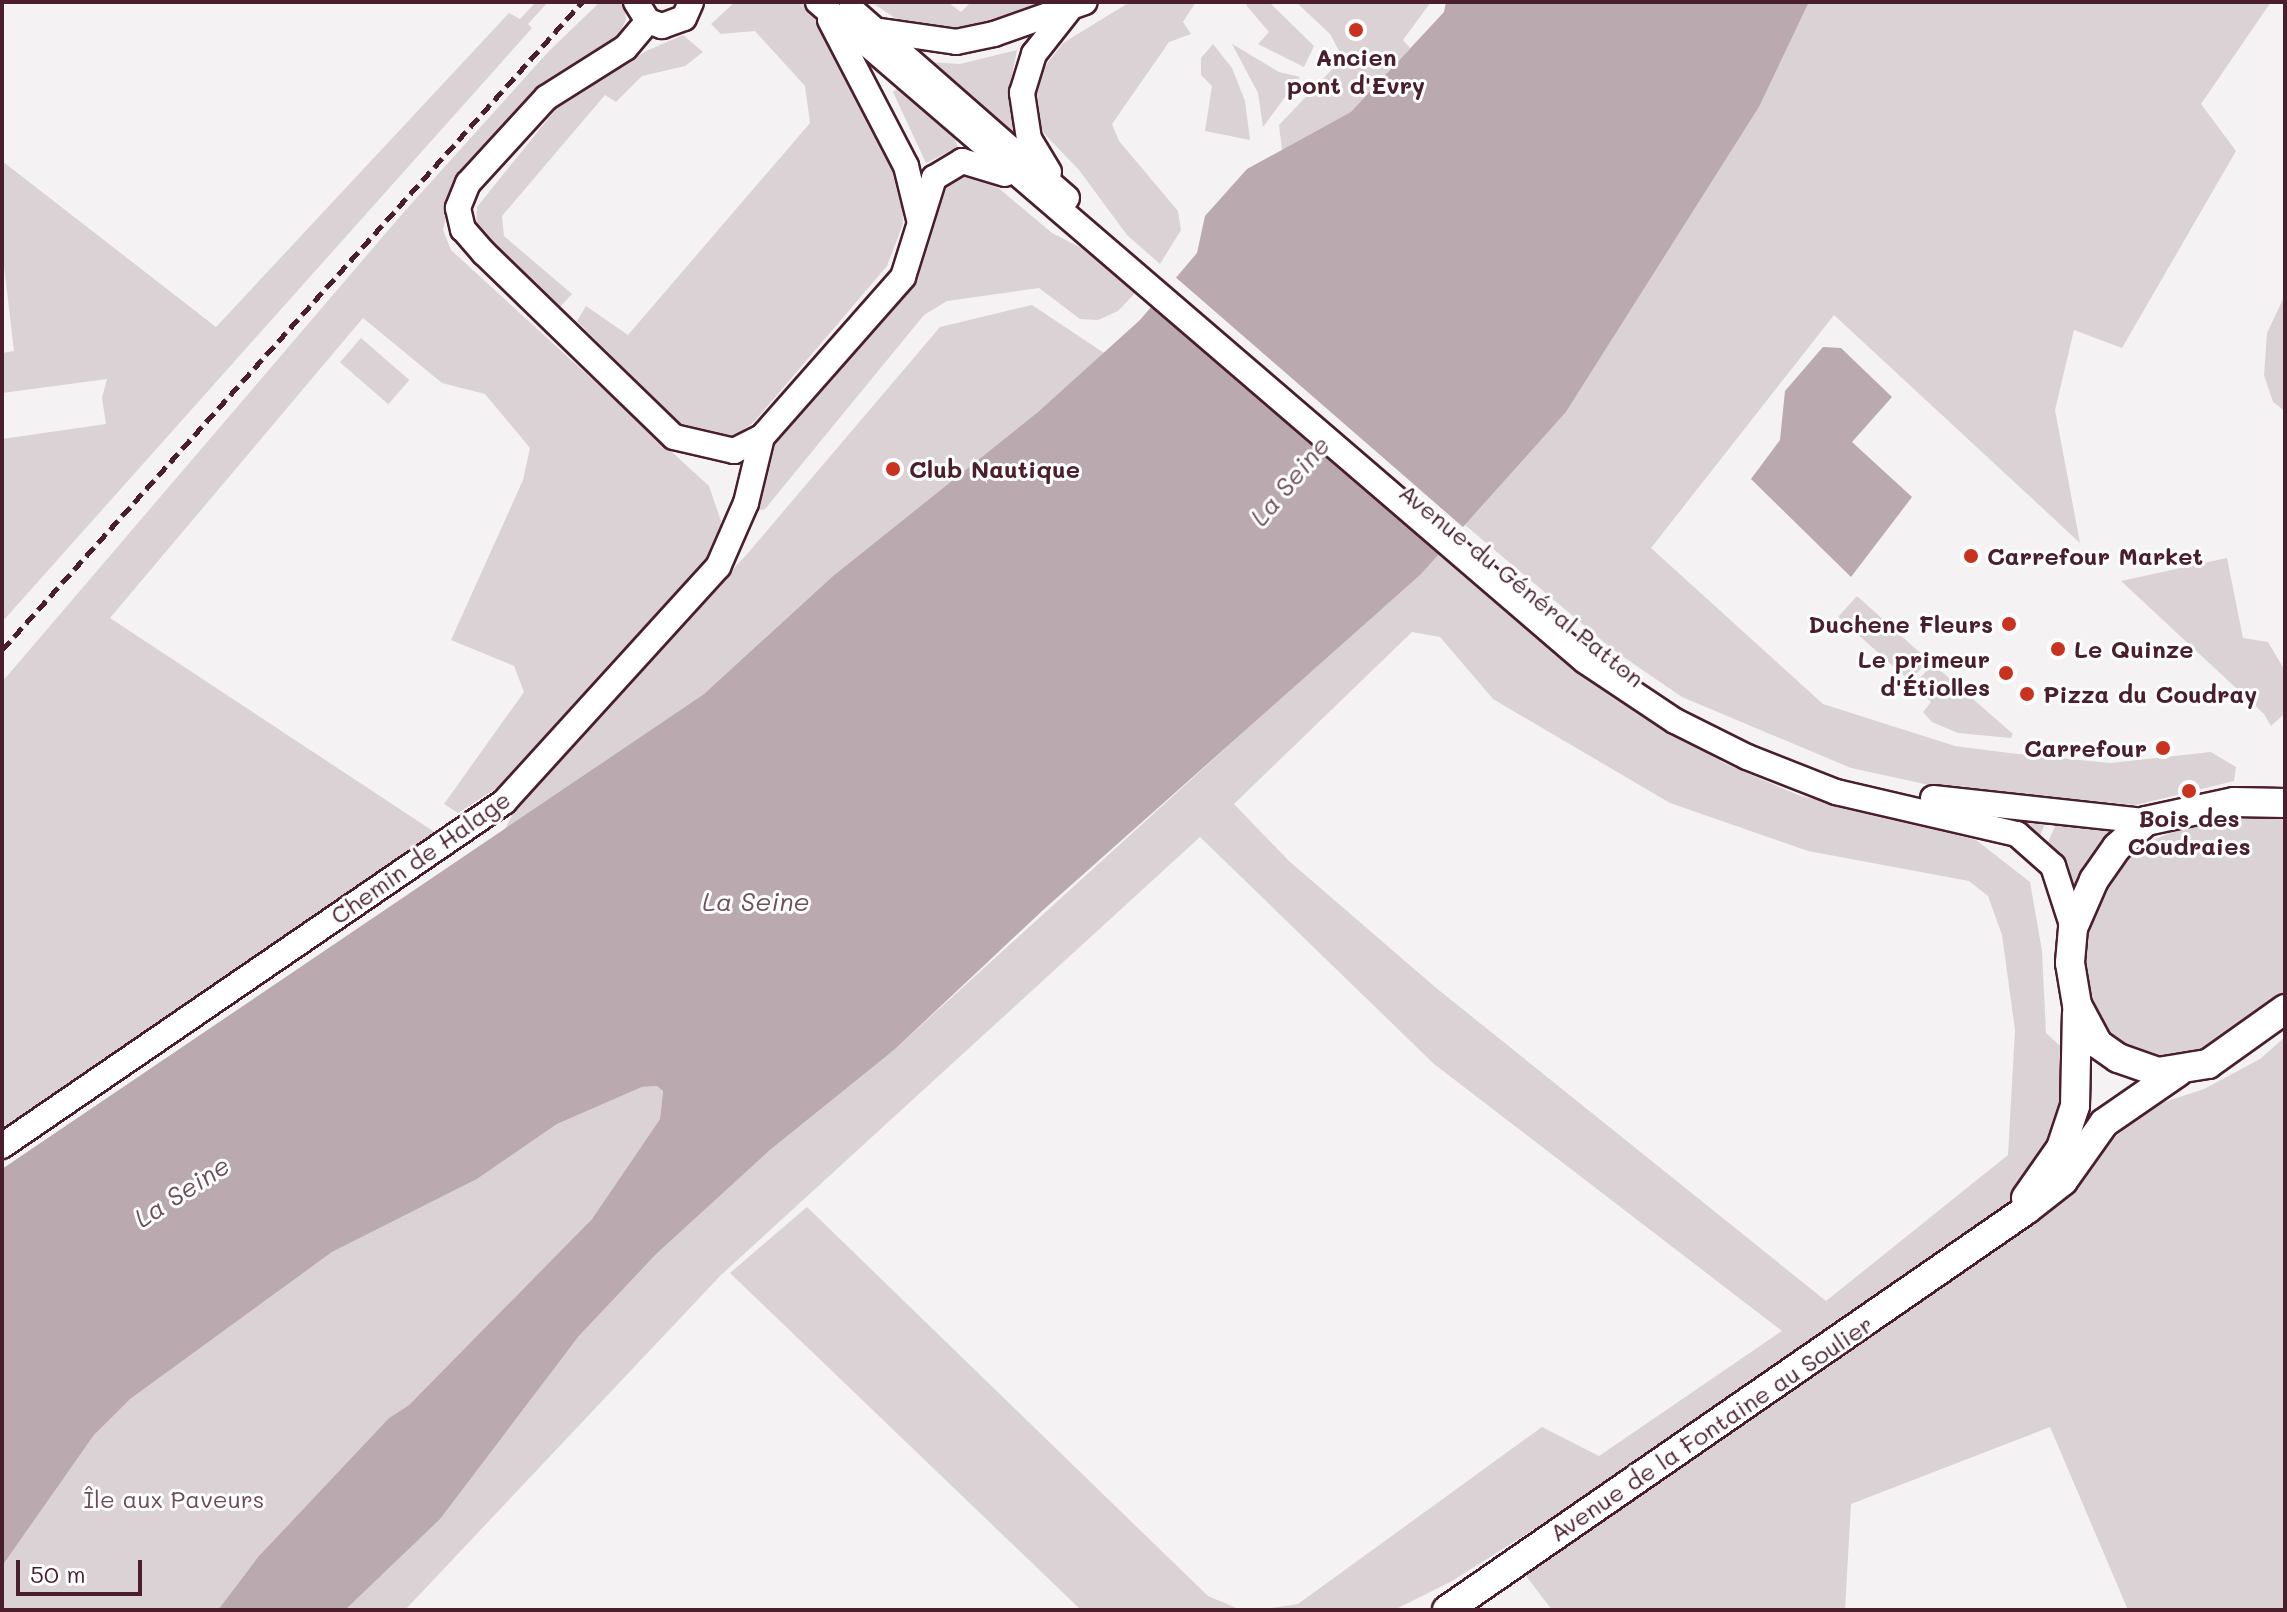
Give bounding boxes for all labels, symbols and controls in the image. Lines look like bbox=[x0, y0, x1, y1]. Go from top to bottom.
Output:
marker: Ancien pont d'Evry bbox=[1347, 21, 1365, 39]
place label: Ancien pont d'Evry bbox=[1287, 43, 1425, 99]
water label: La Seine bbox=[1244, 430, 1336, 532]
place label: Club Nautique bbox=[909, 455, 1080, 483]
marker: Club Nautique bbox=[884, 460, 902, 478]
street label: Avenue du Général Patton bbox=[1394, 477, 1650, 693]
place label: Carrefour Market bbox=[1987, 542, 2203, 570]
marker: Carrefour Market bbox=[1962, 547, 1980, 565]
place label: Duchene Fleurs bbox=[1808, 610, 1993, 638]
marker: Duchene Fleurs bbox=[2000, 615, 2018, 633]
place label: Le Quinze bbox=[2074, 635, 2194, 663]
marker: Le Quinze bbox=[2049, 640, 2067, 658]
place label: Le primeur d'Étiolles bbox=[1858, 645, 1990, 701]
marker: Le primeur d'Étiolles bbox=[1997, 664, 2015, 682]
place label: Pizza du Coudray bbox=[2043, 680, 2257, 708]
marker: Pizza du Coudray bbox=[2018, 685, 2036, 703]
place label: Carrefour bbox=[2024, 734, 2147, 762]
marker: Carrefour bbox=[2154, 739, 2172, 757]
marker: Bois des Coudraies bbox=[2180, 782, 2198, 800]
street label: Chemin de Halage bbox=[325, 784, 515, 930]
place label: Bois des Coudraies bbox=[2127, 804, 2251, 860]
water label: La Seine bbox=[702, 886, 810, 918]
water label: La Seine bbox=[128, 1150, 236, 1234]
street label: Avenue de la Fontaine au Soulier bbox=[1544, 1309, 1878, 1547]
park label: Île aux Paveurs bbox=[83, 1485, 265, 1513]
scale bar bbox=[20, 1544, 146, 1594]
text: 50 m bbox=[30, 1558, 86, 1589]

